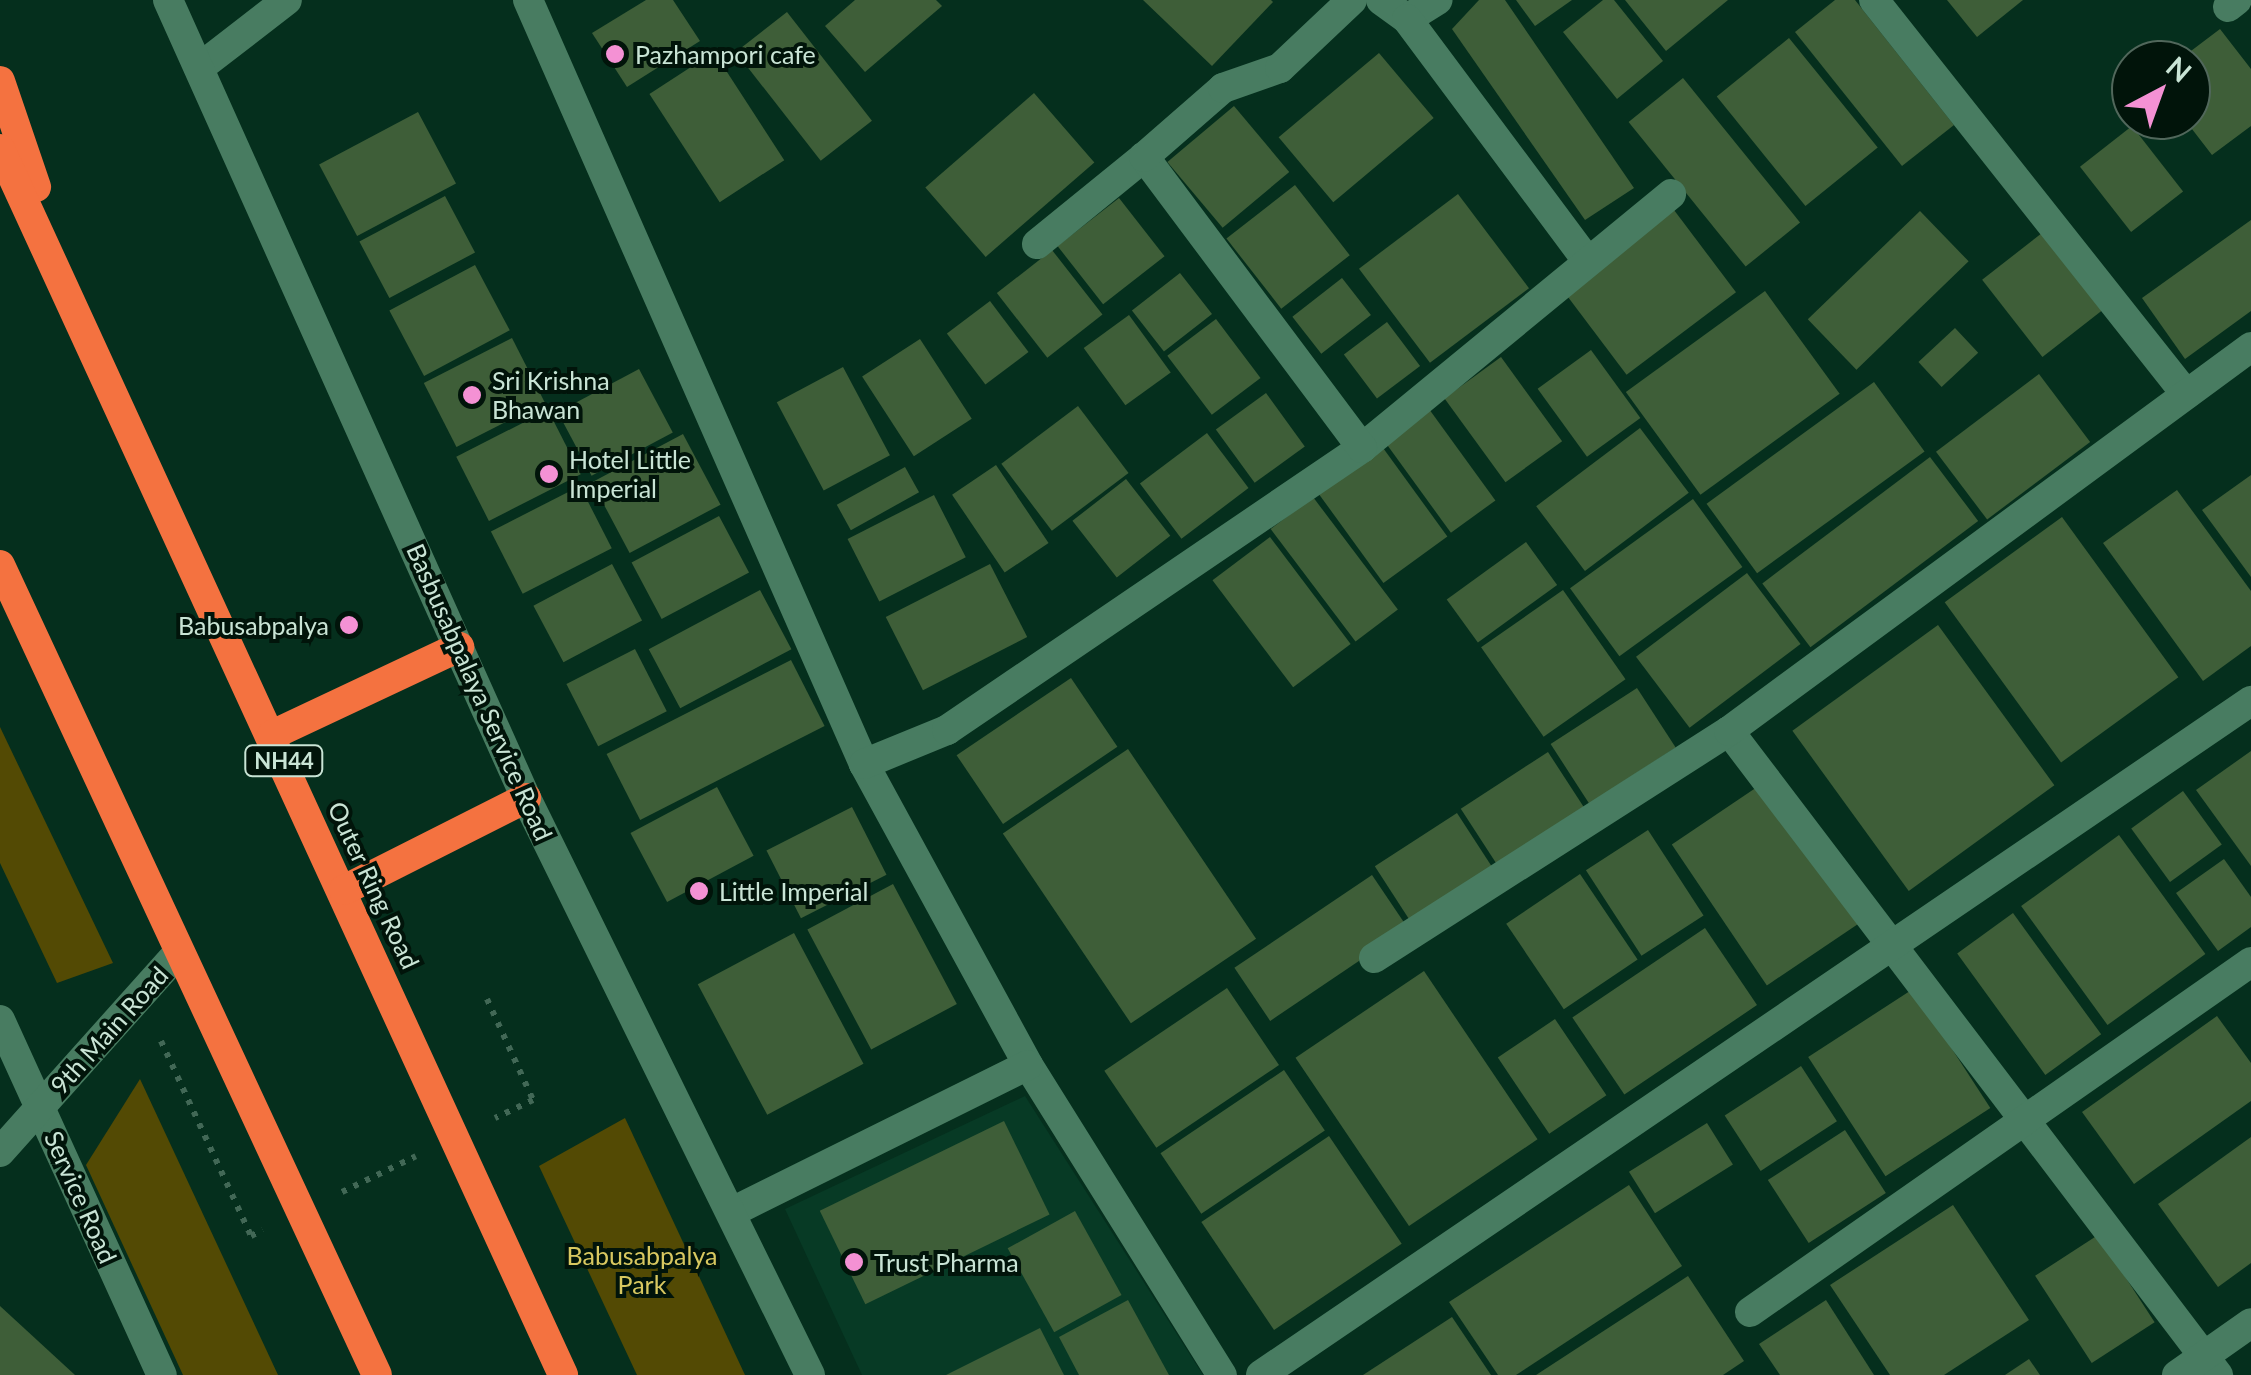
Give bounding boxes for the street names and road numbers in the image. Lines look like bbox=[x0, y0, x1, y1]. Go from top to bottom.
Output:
street label: Basbusabpalaya Service Road bbox=[401, 539, 559, 845]
road number: NH44 bbox=[244, 744, 324, 778]
street label: Outer Ring Road bbox=[322, 796, 426, 974]
street label: 9th Main Road bbox=[44, 960, 174, 1100]
street label: Service Road bbox=[39, 1126, 123, 1268]

